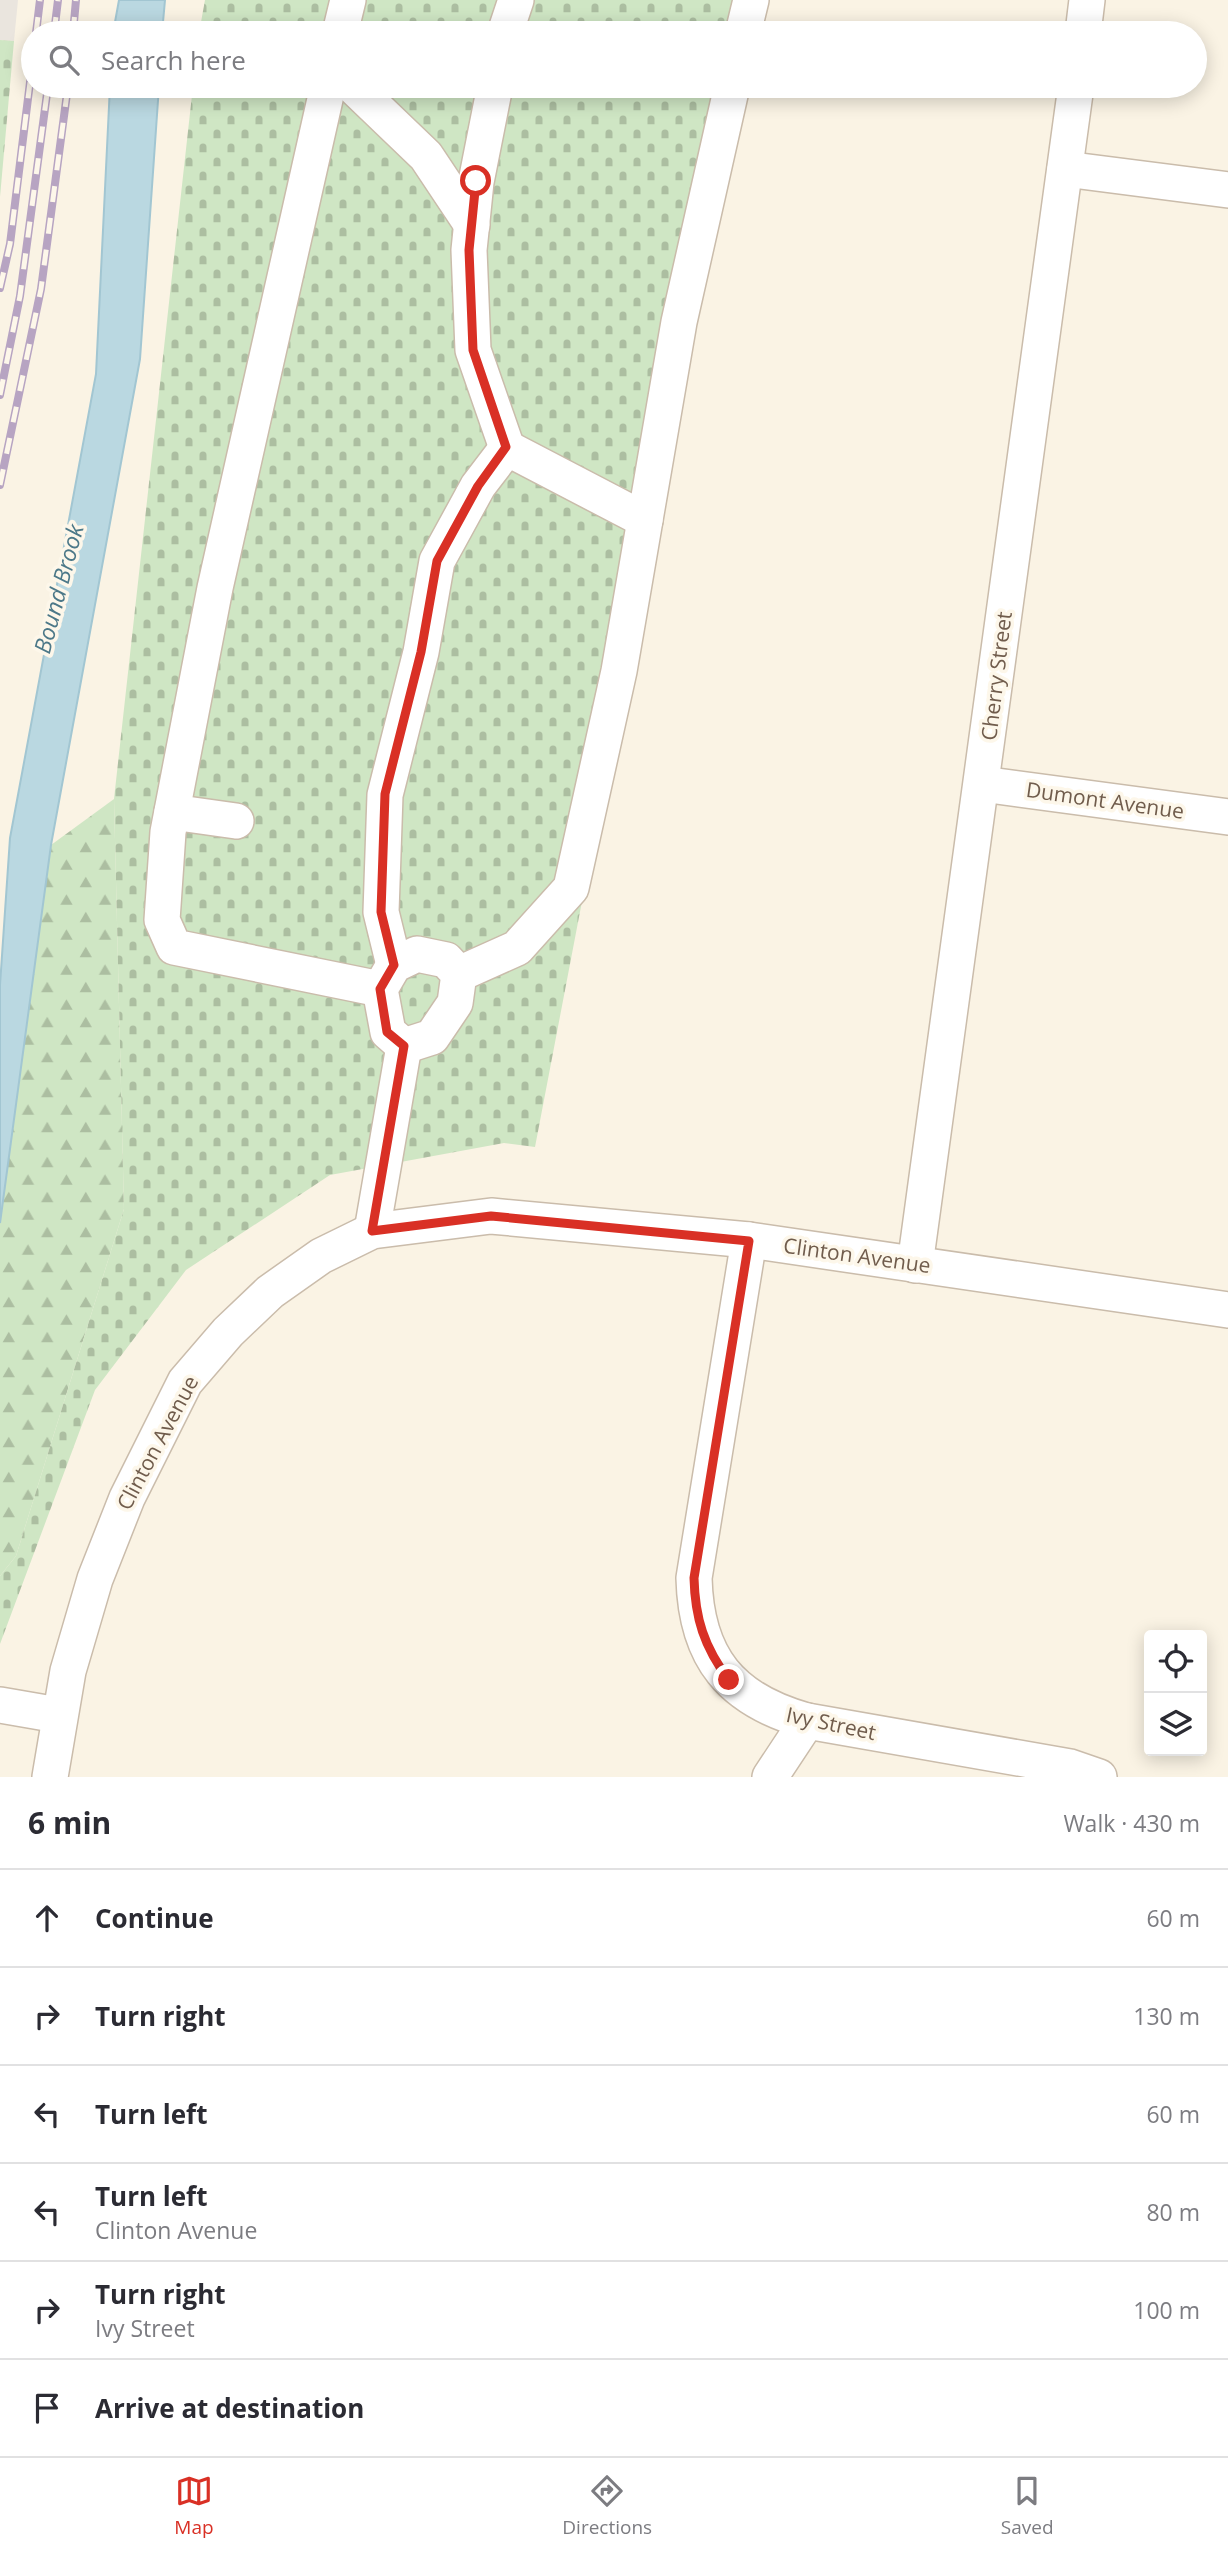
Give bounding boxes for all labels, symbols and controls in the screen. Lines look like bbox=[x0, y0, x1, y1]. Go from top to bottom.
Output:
search box bbox=[21, 21, 1207, 98]
icon: search bbox=[45, 41, 83, 79]
text: Search here bbox=[101, 42, 246, 78]
route start bbox=[460, 165, 491, 196]
water label: Bound Brook bbox=[25, 520, 91, 657]
street label: Cherry Street bbox=[974, 610, 1018, 742]
street label: Dumont Avenue bbox=[1024, 775, 1186, 825]
street label: Clinton Avenue bbox=[782, 1231, 933, 1279]
street label: Clinton Avenue bbox=[110, 1370, 204, 1515]
map controls bbox=[1144, 1630, 1207, 1756]
button: locate bbox=[1144, 1630, 1207, 1693]
route end bbox=[713, 1664, 744, 1695]
button: layers bbox=[1144, 1693, 1207, 1756]
street label: Ivy Street bbox=[784, 1700, 879, 1746]
text: 6 min bbox=[28, 1802, 111, 1843]
text: Walk · 430 m bbox=[1063, 1807, 1200, 1839]
icon: ahead bbox=[28, 1899, 66, 1937]
text: Continue bbox=[95, 1900, 214, 1936]
text: 60 m bbox=[1146, 1902, 1200, 1934]
icon: right bbox=[28, 1997, 66, 2035]
text: Turn right bbox=[95, 1998, 226, 2034]
text: 130 m bbox=[1133, 2000, 1200, 2032]
icon: left bbox=[28, 2095, 66, 2133]
text: Turn left bbox=[95, 2096, 207, 2132]
text: 60 m bbox=[1146, 2098, 1200, 2130]
text: Turn left bbox=[95, 2178, 207, 2214]
icon: left bbox=[28, 2193, 66, 2231]
text: 80 m bbox=[1146, 2196, 1200, 2228]
text: Clinton Avenue bbox=[95, 2214, 257, 2246]
text: Turn right bbox=[95, 2276, 226, 2312]
icon: right bbox=[28, 2291, 66, 2329]
text: 100 m bbox=[1133, 2294, 1200, 2326]
text: Ivy Street bbox=[95, 2312, 195, 2344]
icon: arrive bbox=[28, 2389, 66, 2427]
text: Arrive at destination bbox=[95, 2390, 364, 2426]
tab: Map bbox=[174, 2472, 214, 2540]
tab: Directions bbox=[562, 2472, 652, 2540]
tab: Saved bbox=[1001, 2472, 1054, 2540]

